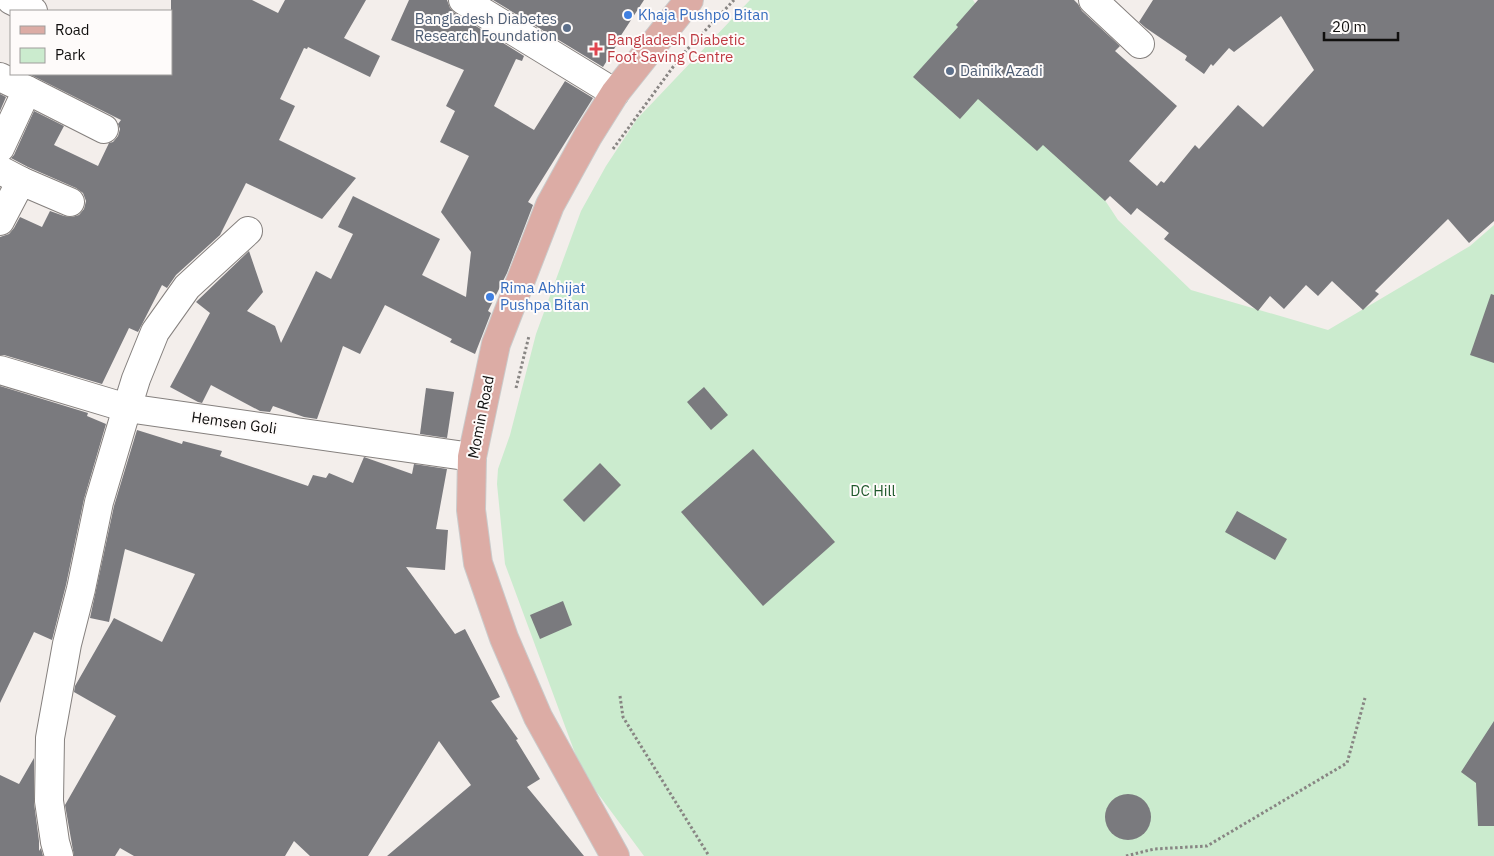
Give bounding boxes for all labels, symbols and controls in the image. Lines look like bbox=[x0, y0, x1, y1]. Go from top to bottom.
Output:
place label: Khaja Pushpo Bitan bbox=[638, 5, 769, 24]
place label: Bangladesh Diabetes Research Foundation bbox=[415, 9, 557, 45]
marker: Khaja Pushpo Bitan bbox=[622, 9, 634, 21]
legend bbox=[10, 10, 172, 75]
scale bar bbox=[1324, 10, 1398, 42]
text: 20 m bbox=[1332, 17, 1367, 36]
text: Road bbox=[55, 20, 90, 39]
marker: Bangladesh Diabetes Research Foundation bbox=[561, 22, 573, 34]
place label: Bangladesh Diabetic Foot Saving Centre bbox=[607, 30, 745, 66]
marker: Bangladesh Diabetic Foot Saving Centre bbox=[589, 42, 603, 56]
text: Park bbox=[55, 45, 85, 64]
place label: Dainik Azadi bbox=[960, 61, 1043, 80]
marker: Dainik Azadi bbox=[944, 65, 956, 77]
place label: Rima Abhijat Pushpa Bitan bbox=[500, 278, 589, 314]
marker: Rima Abhijat Pushpa Bitan bbox=[484, 291, 496, 303]
street label: Momin Road bbox=[463, 374, 498, 460]
street label: Hemsen Goli bbox=[190, 407, 278, 438]
park label: DC Hill bbox=[850, 481, 896, 500]

